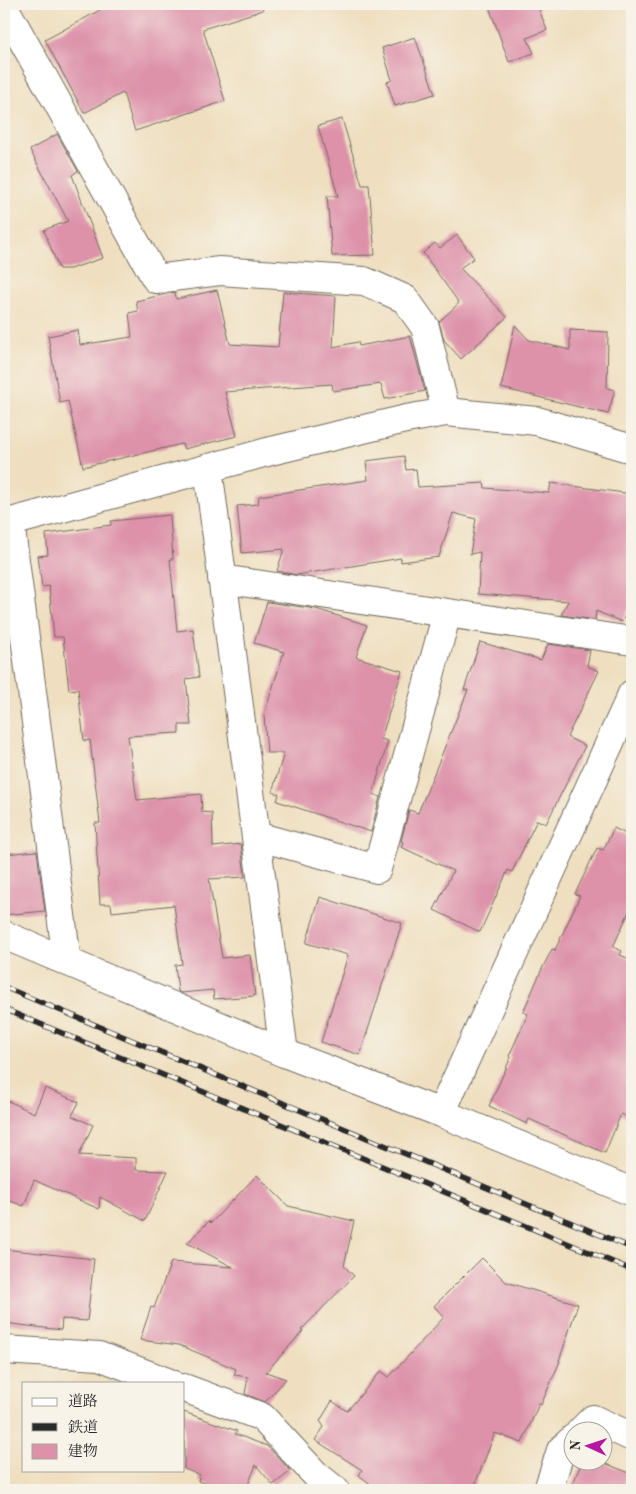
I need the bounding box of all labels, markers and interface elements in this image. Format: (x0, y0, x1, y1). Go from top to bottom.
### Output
legend (22, 1382, 185, 1472)
text: 道路 (68, 1393, 98, 1410)
text: 鉄道 (68, 1419, 98, 1436)
north arrow (564, 1422, 614, 1472)
text: N (569, 1439, 583, 1451)
text: 建物 (68, 1443, 98, 1460)

